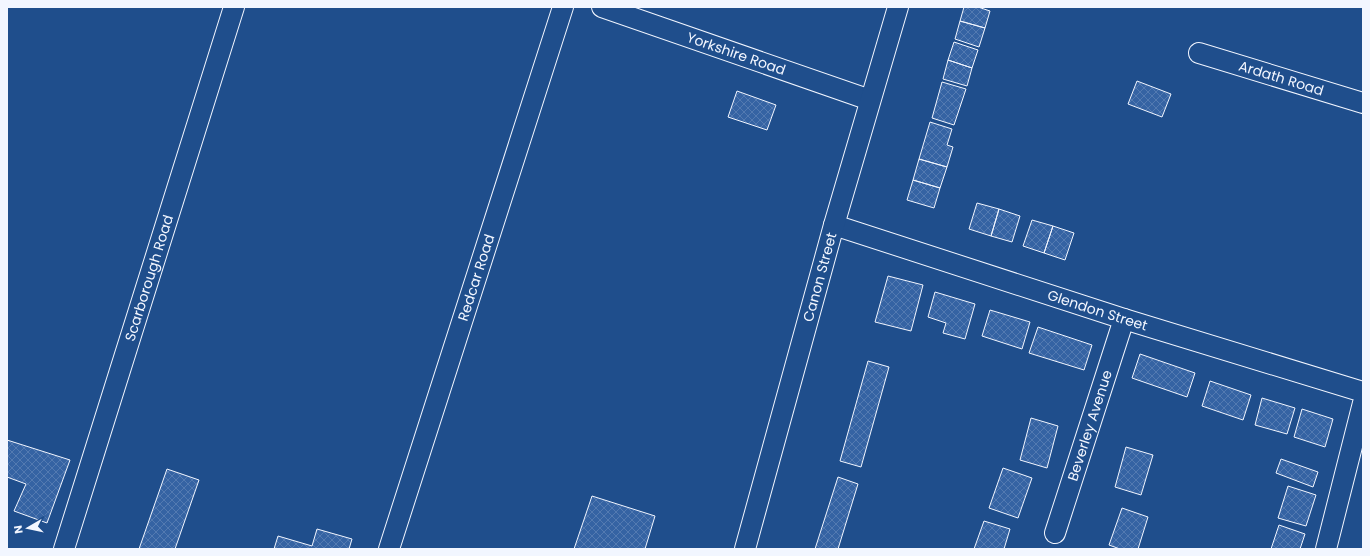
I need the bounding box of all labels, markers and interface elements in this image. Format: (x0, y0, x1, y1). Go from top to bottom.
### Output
street label: Yorkshire Road (684, 27, 788, 80)
street label: Ardath Road (1236, 56, 1326, 100)
street label: Scarborough Road (120, 212, 178, 344)
street label: Canon Street (798, 230, 842, 324)
street label: Redcar Road (453, 232, 499, 324)
street label: Glendon Street (1045, 285, 1150, 336)
street label: Beverley Avenue (1062, 367, 1117, 483)
north arrow (8, 508, 48, 548)
text: N (10, 524, 27, 535)

